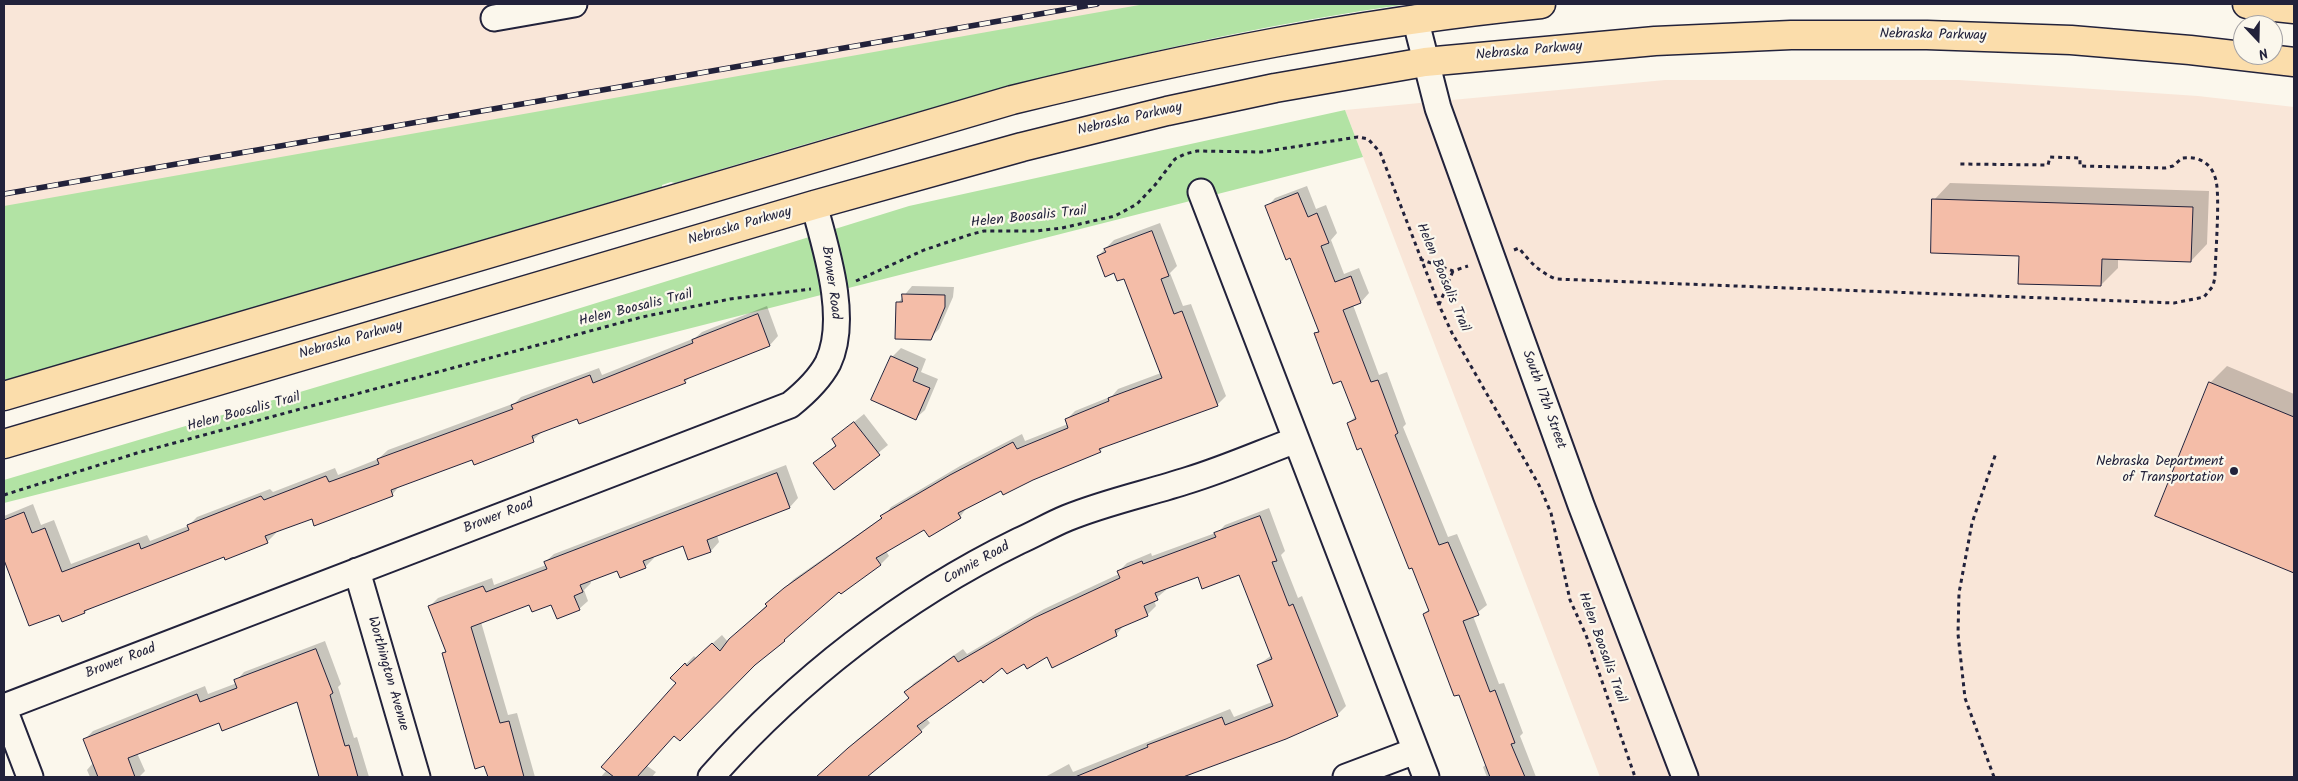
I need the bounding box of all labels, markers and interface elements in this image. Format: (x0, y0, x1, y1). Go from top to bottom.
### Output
north arrow (2233, 15, 2283, 65)
street label: Nebraska Parkway (1879, 27, 1987, 45)
street label: Nebraska Parkway (1475, 39, 1583, 65)
text: N (2255, 41, 2271, 65)
street label: Nebraska Parkway (1076, 100, 1184, 140)
street label: Nebraska Parkway (686, 204, 794, 250)
street label: Helen Boosalis Trail (970, 204, 1088, 232)
street label: Helen Boosalis Trail (1412, 221, 1472, 335)
street label: Brower Road (817, 245, 843, 321)
street label: Helen Boosalis Trail (577, 287, 695, 331)
street label: Nebraska Parkway (297, 318, 405, 364)
street label: South 17th Street (1517, 348, 1569, 452)
street label: Helen Boosalis Trail (186, 390, 302, 436)
place label: Nebraska Department of Transportation (2096, 455, 2224, 488)
marker: Nebraska Department of Transportation (2228, 465, 2240, 477)
street label: Brower Road (461, 496, 537, 538)
street label: Connie Road (941, 539, 1013, 589)
street label: Helen Boosalis Trail (1573, 590, 1629, 706)
street label: Worthington Avenue (363, 615, 411, 733)
street label: Brower Road (83, 641, 159, 683)

